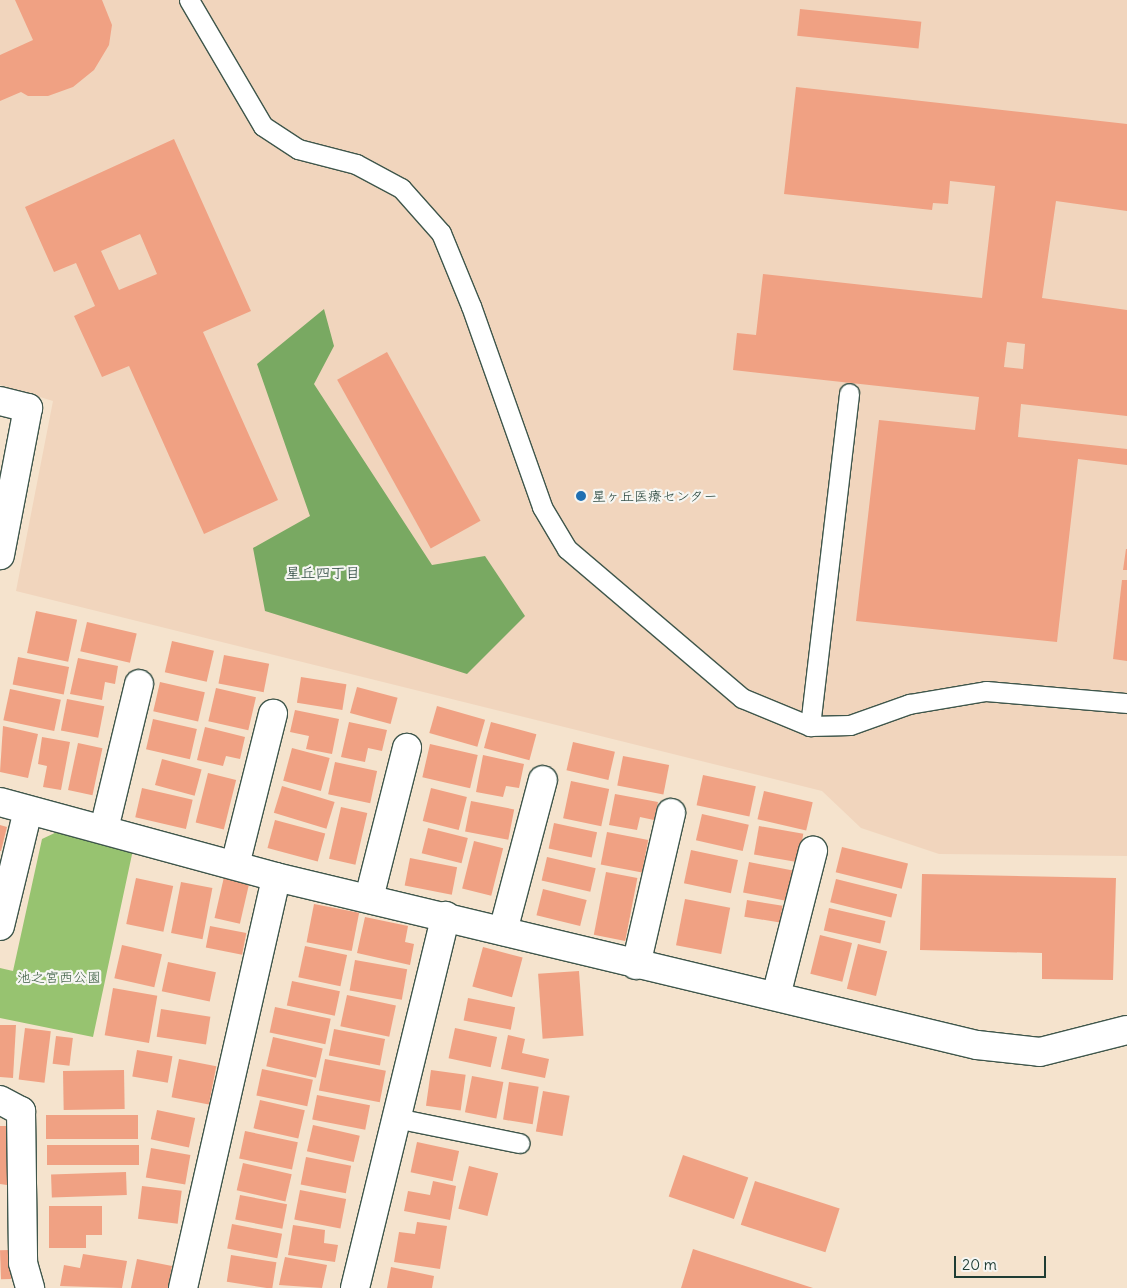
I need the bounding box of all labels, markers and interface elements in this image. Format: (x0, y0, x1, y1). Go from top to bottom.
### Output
place label: 星ヶ丘医療センター (592, 488, 718, 504)
marker: 星ヶ丘医療センター (574, 489, 588, 503)
district label: 星丘四丁目 (286, 564, 360, 582)
park label: 池之宮西公園 (17, 969, 101, 985)
scale bar (957, 1246, 1050, 1278)
text: 20 m (962, 1255, 997, 1274)

